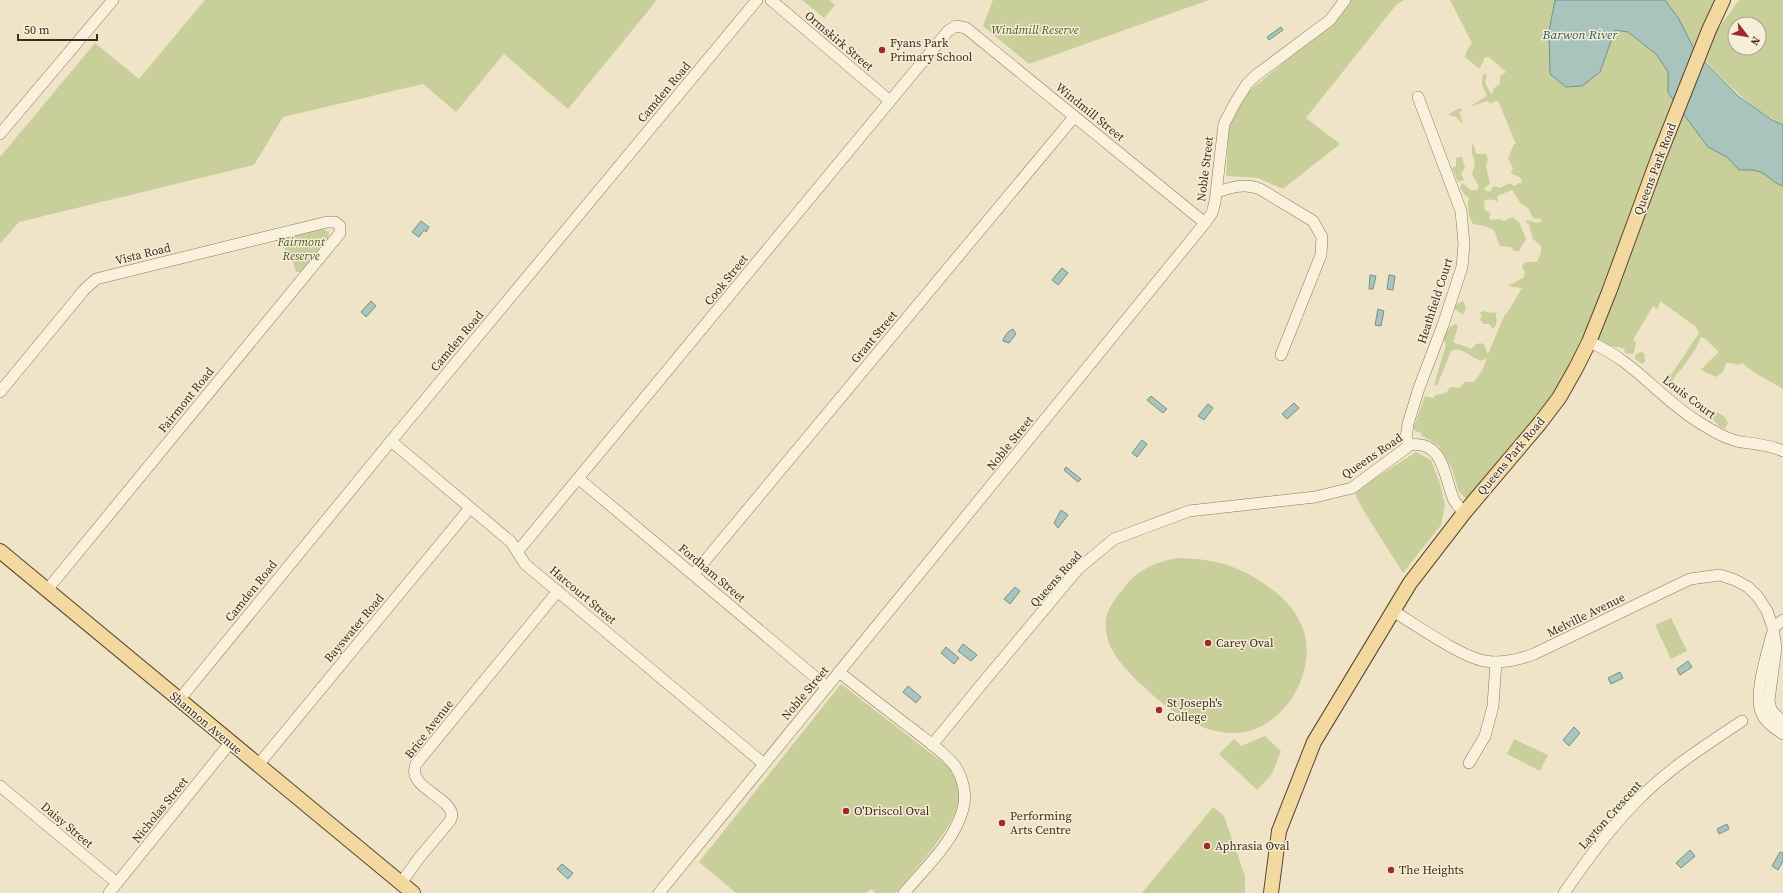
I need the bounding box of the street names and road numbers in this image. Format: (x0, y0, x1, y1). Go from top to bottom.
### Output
street label: Ormskirk Street (801, 8, 877, 74)
street label: Camden Road (634, 58, 694, 126)
street label: Windmill Street (1052, 79, 1128, 145)
street label: Queens Park Road (1630, 120, 1680, 217)
street label: Noble Street (1193, 135, 1217, 202)
street label: Vista Road (114, 239, 173, 269)
street label: Cook Street (701, 251, 751, 309)
street label: Heathfield Court (1414, 256, 1456, 346)
street label: Camden Road (427, 307, 487, 375)
street label: Grant Street (847, 307, 901, 367)
street label: Fairmont Road (155, 364, 217, 436)
street label: Louis Court (1659, 372, 1719, 422)
street label: Noble Street (983, 412, 1037, 473)
street label: Queens Park Road (1474, 413, 1549, 498)
street label: Queens Road (1338, 430, 1406, 482)
street label: Fordham Street (675, 540, 749, 606)
street label: Queens Road (1027, 547, 1086, 610)
street label: Camden Road (221, 557, 281, 625)
street label: Harcourt Street (546, 562, 620, 628)
street label: Melville Avenue (1544, 589, 1628, 641)
street label: Bayswater Road (321, 590, 388, 666)
street label: Noble Street (778, 663, 832, 723)
street label: Shannon Avenue (166, 688, 246, 758)
street label: Brice Avenue (401, 696, 457, 762)
street label: Nicholas Street (128, 774, 192, 846)
street label: Layton Crescent (1575, 777, 1645, 853)
street label: Daisy Street (38, 799, 96, 852)

